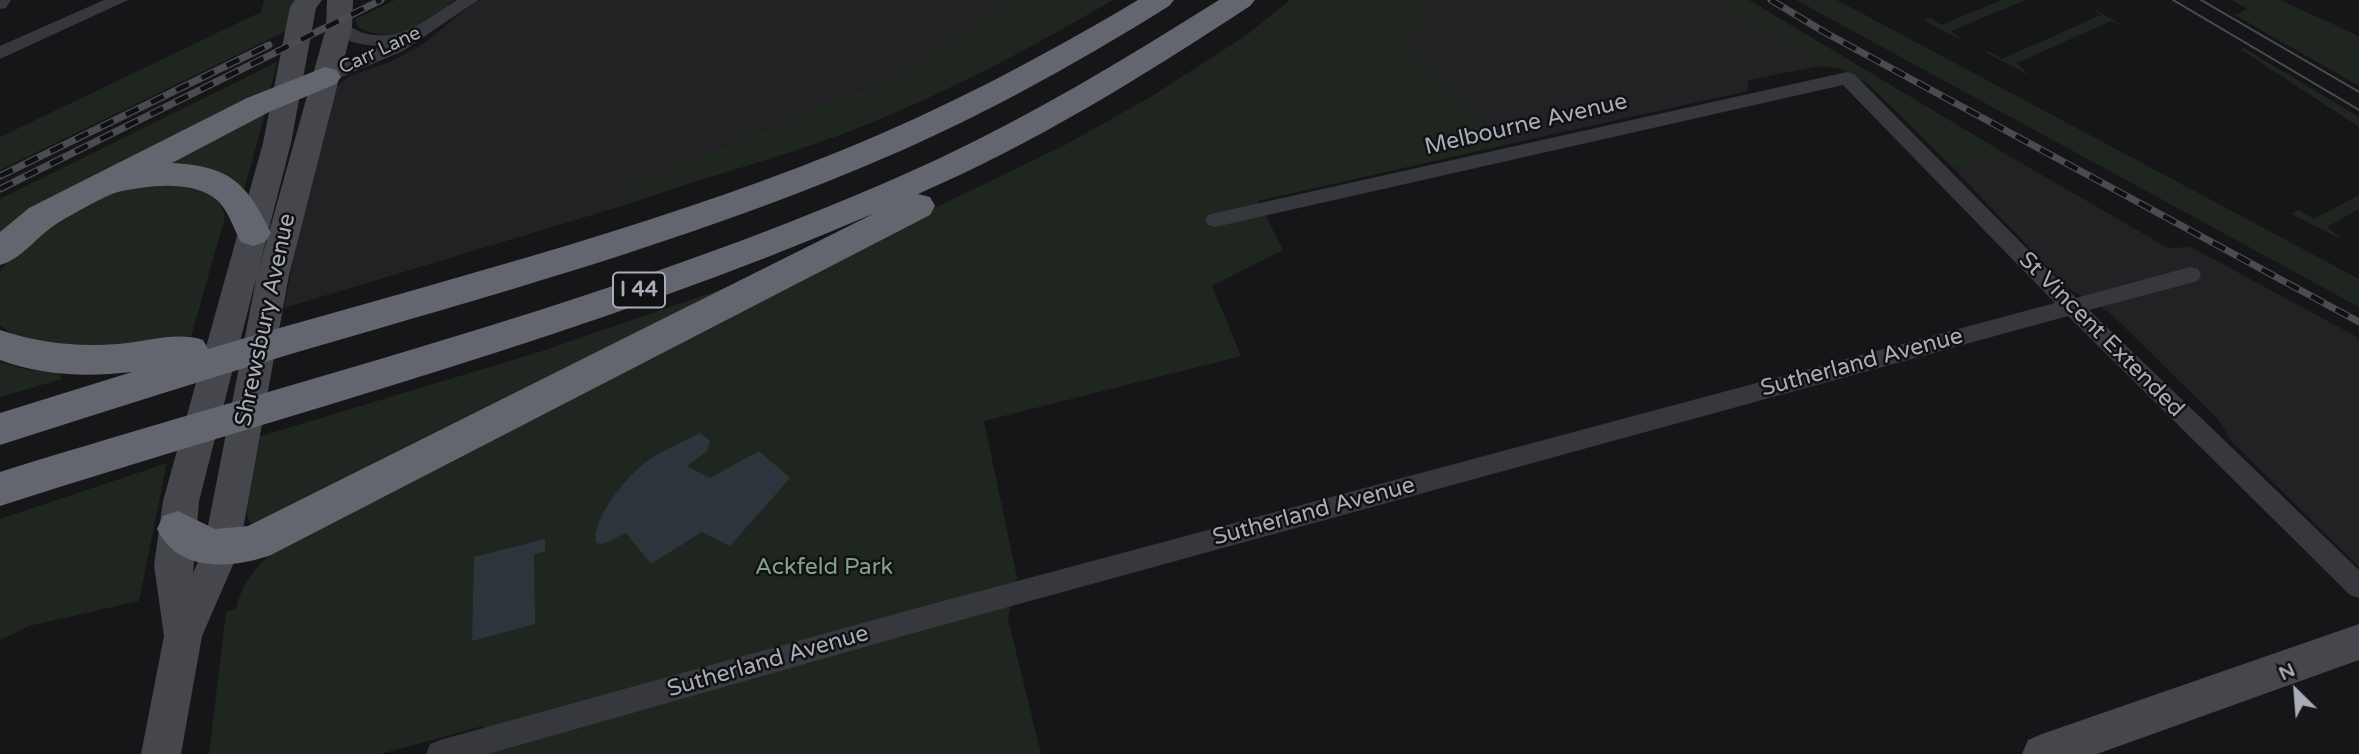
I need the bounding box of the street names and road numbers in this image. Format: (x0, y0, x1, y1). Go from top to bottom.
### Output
street label: Carr Lane (336, 22, 424, 80)
street label: Melbourne Avenue (1422, 88, 1630, 162)
street label: Shrewsbury Avenue (230, 211, 302, 429)
street label: St Vincent Extended (2013, 247, 2189, 423)
road number: I 44 (613, 272, 665, 308)
street label: Sutherland Avenue (1758, 323, 1966, 403)
street label: Sutherland Avenue (1210, 472, 1418, 552)
street label: Sutherland Avenue (664, 620, 872, 704)

